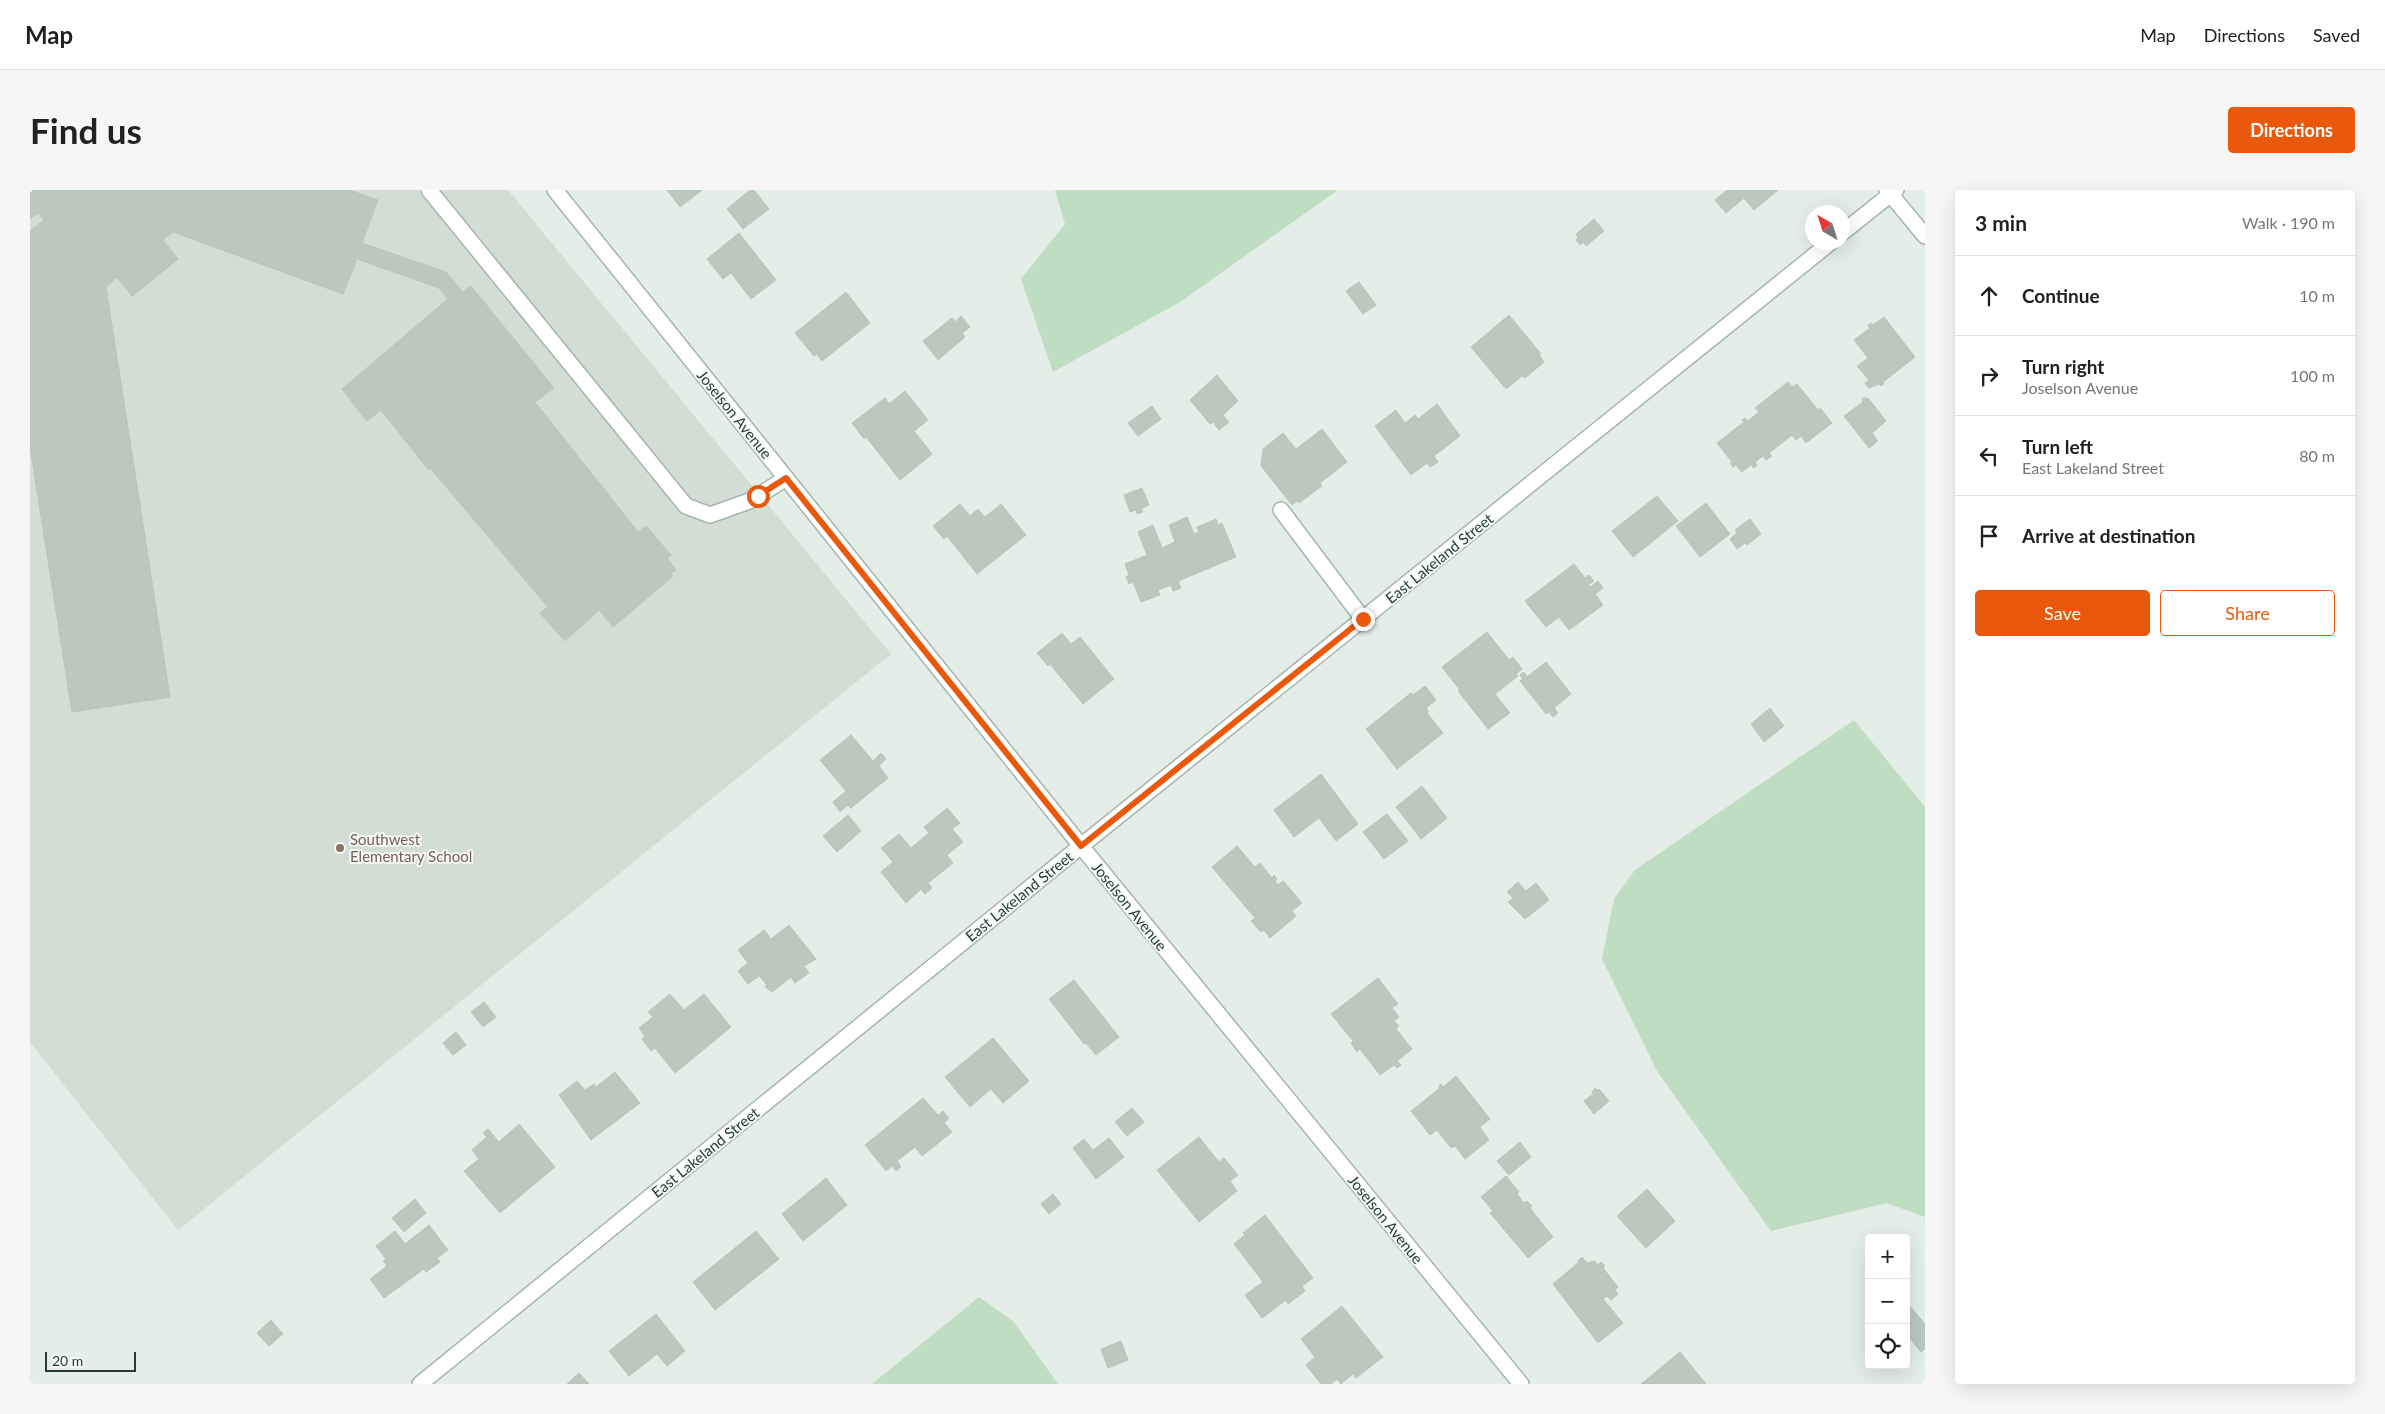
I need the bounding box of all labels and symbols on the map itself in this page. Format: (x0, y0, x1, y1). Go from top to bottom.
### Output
north arrow (1805, 205, 1850, 250)
street label: Joselson Avenue (694, 366, 776, 462)
route start (747, 485, 770, 508)
street label: East Lakeland Street (1382, 509, 1497, 607)
route end (1352, 608, 1375, 631)
place label: Southwest Elementary School (350, 830, 472, 865)
marker: Southwest Elementary School (334, 842, 346, 854)
street label: East Lakeland Street (962, 847, 1077, 945)
street label: Joselson Avenue (1089, 858, 1171, 954)
street label: East Lakeland Street (648, 1103, 763, 1201)
street label: Joselson Avenue (1345, 1171, 1427, 1267)
scale bar (45, 1349, 136, 1372)

